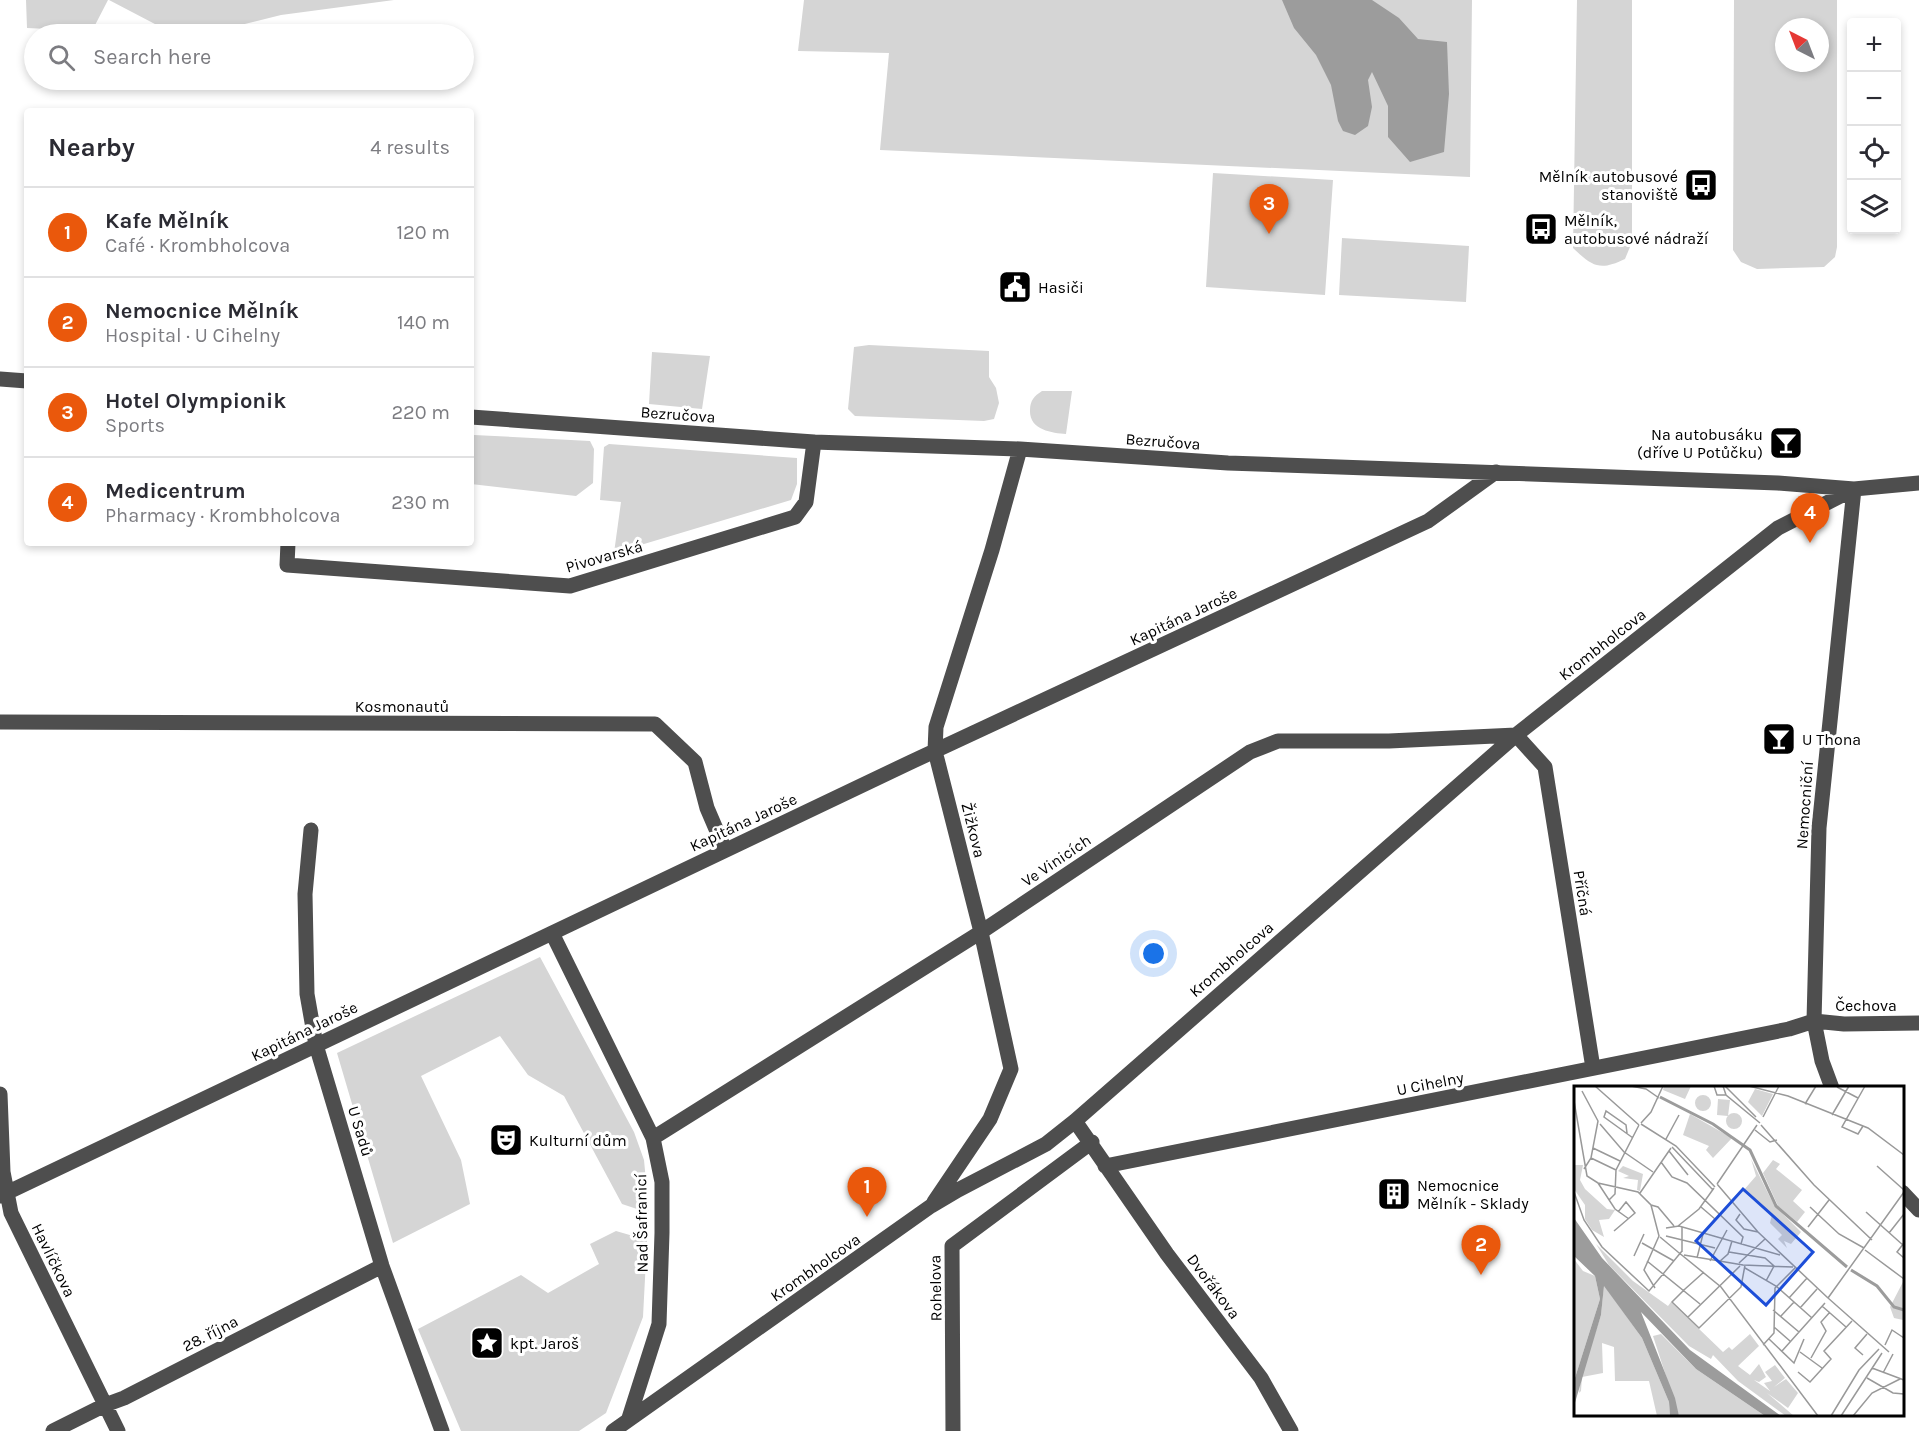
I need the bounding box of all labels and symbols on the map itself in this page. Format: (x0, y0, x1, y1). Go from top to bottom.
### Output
north arrow (1775, 18, 1829, 72)
place label: Mělník autobusové stanoviště (1539, 167, 1678, 204)
bus stop icon: Mělník autobusové stanoviště (1683, 167, 1719, 203)
pin: 3 (1250, 184, 1288, 234)
bus stop icon: Mělník, autobusové nádraží (1523, 211, 1559, 247)
place label: Mělník, autobusové nádraží (1564, 211, 1709, 248)
public building icon: Hasiči (997, 269, 1033, 305)
place label: Hasiči (1038, 278, 1084, 297)
street label: Bezručova (640, 402, 716, 427)
place label: Na autobusáku (dříve U Potůčku) (1637, 425, 1763, 462)
bar icon: Na autobusáku (dříve U Potůčku) (1768, 425, 1804, 461)
street label: Bezručova (1125, 429, 1201, 454)
pin: 4 (1790, 494, 1830, 543)
street label: Pivovarská (563, 536, 645, 577)
street label: Kapitána Jaroše (1127, 583, 1240, 650)
street label: Krombholcova (1555, 604, 1650, 684)
street label: Kosmonautů (355, 697, 449, 716)
bar icon: U Thona (1761, 721, 1797, 757)
place label: U Thona (1802, 730, 1861, 749)
street label: Nemocniční (1792, 760, 1817, 850)
street label: Kapitána Jaroše (687, 789, 800, 856)
street label: Žižkova (957, 800, 990, 860)
street label: Ve Vinicích (1018, 830, 1095, 891)
street label: Příčná (1570, 869, 1595, 917)
street label: Krombholcova (1185, 918, 1277, 1001)
your location (1139, 939, 1168, 968)
street label: Čechova (1835, 996, 1897, 1015)
street label: Kapitána Jaroše (248, 997, 361, 1065)
street label: U Cihelny (1395, 1068, 1466, 1099)
inset map (1574, 1086, 1904, 1416)
street label: U Sadů (344, 1104, 377, 1159)
theatre icon: Kulturní dům (488, 1122, 524, 1158)
place label: Kulturní dům (529, 1131, 627, 1150)
pin: 1 (848, 1168, 886, 1217)
street label: Nad Šafranicí (631, 1173, 652, 1273)
building icon: Nemocnice Mělník - Sklady (1376, 1176, 1412, 1212)
place label: Nemocnice Mělník - Sklady (1417, 1176, 1529, 1213)
street label: Havlíčkova (28, 1220, 80, 1300)
pin: 2 (1462, 1226, 1500, 1275)
street label: Krombholcova (767, 1229, 864, 1305)
street label: Dvořákova (1183, 1250, 1244, 1323)
street label: Rohelova (925, 1255, 946, 1321)
street label: 28. října (179, 1311, 241, 1355)
place icon: kpt. Jaroš (469, 1325, 505, 1361)
place label: kpt. Jaroš (510, 1334, 579, 1353)

